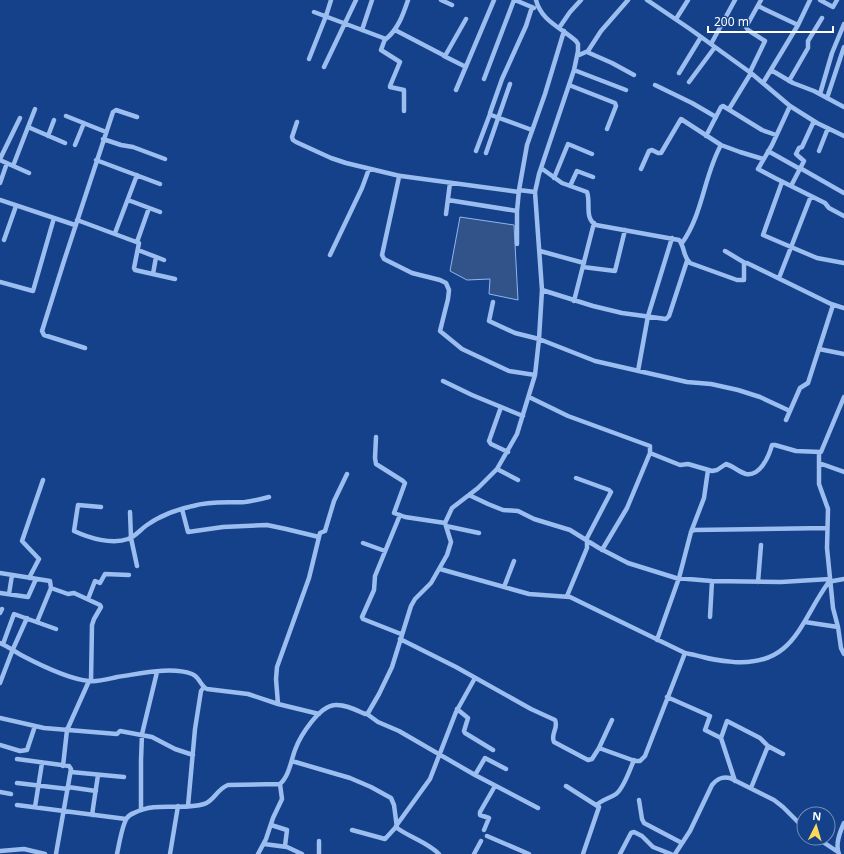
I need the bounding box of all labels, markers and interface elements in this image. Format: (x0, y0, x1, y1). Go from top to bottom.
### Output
scale bar (708, 8, 833, 34)
text: 200 m (714, 13, 749, 30)
north arrow (796, 806, 836, 846)
text: N (812, 808, 822, 823)

